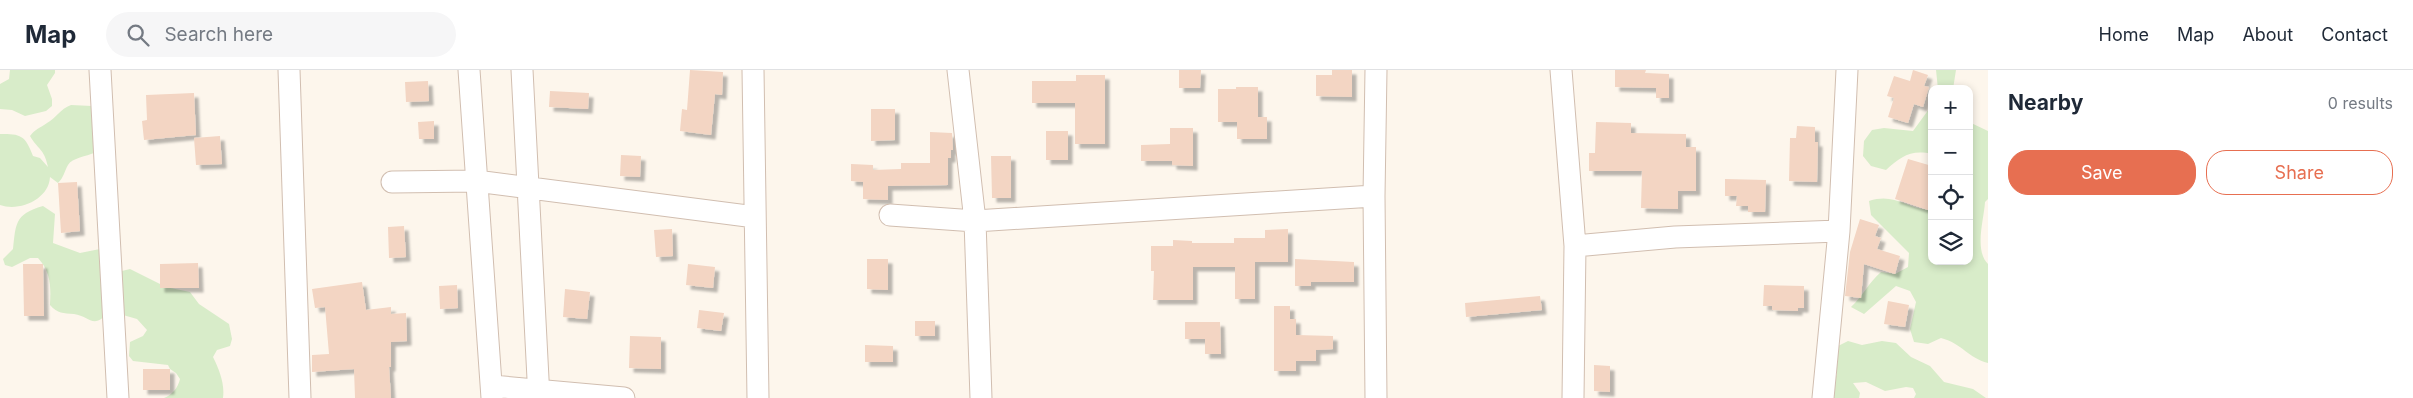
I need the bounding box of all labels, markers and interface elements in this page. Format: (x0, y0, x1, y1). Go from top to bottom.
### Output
search box (106, 12, 456, 57)
text: Map (25, 20, 76, 49)
icon: search (124, 21, 152, 49)
text: Search here (164, 23, 273, 46)
text: Home (2099, 24, 2149, 45)
text: Map (2177, 24, 2214, 45)
text: About (2242, 24, 2293, 45)
text: Contact (2321, 24, 2388, 45)
map controls (1928, 85, 1973, 265)
button: + (1928, 85, 1973, 130)
text: Nearby (2008, 90, 2083, 115)
text: 0 results (2328, 93, 2393, 113)
button: − (1928, 130, 1973, 175)
button: Save (2008, 150, 2196, 195)
button: Share (2206, 150, 2393, 195)
button: locate (1928, 175, 1973, 220)
button: layers (1928, 220, 1973, 265)

